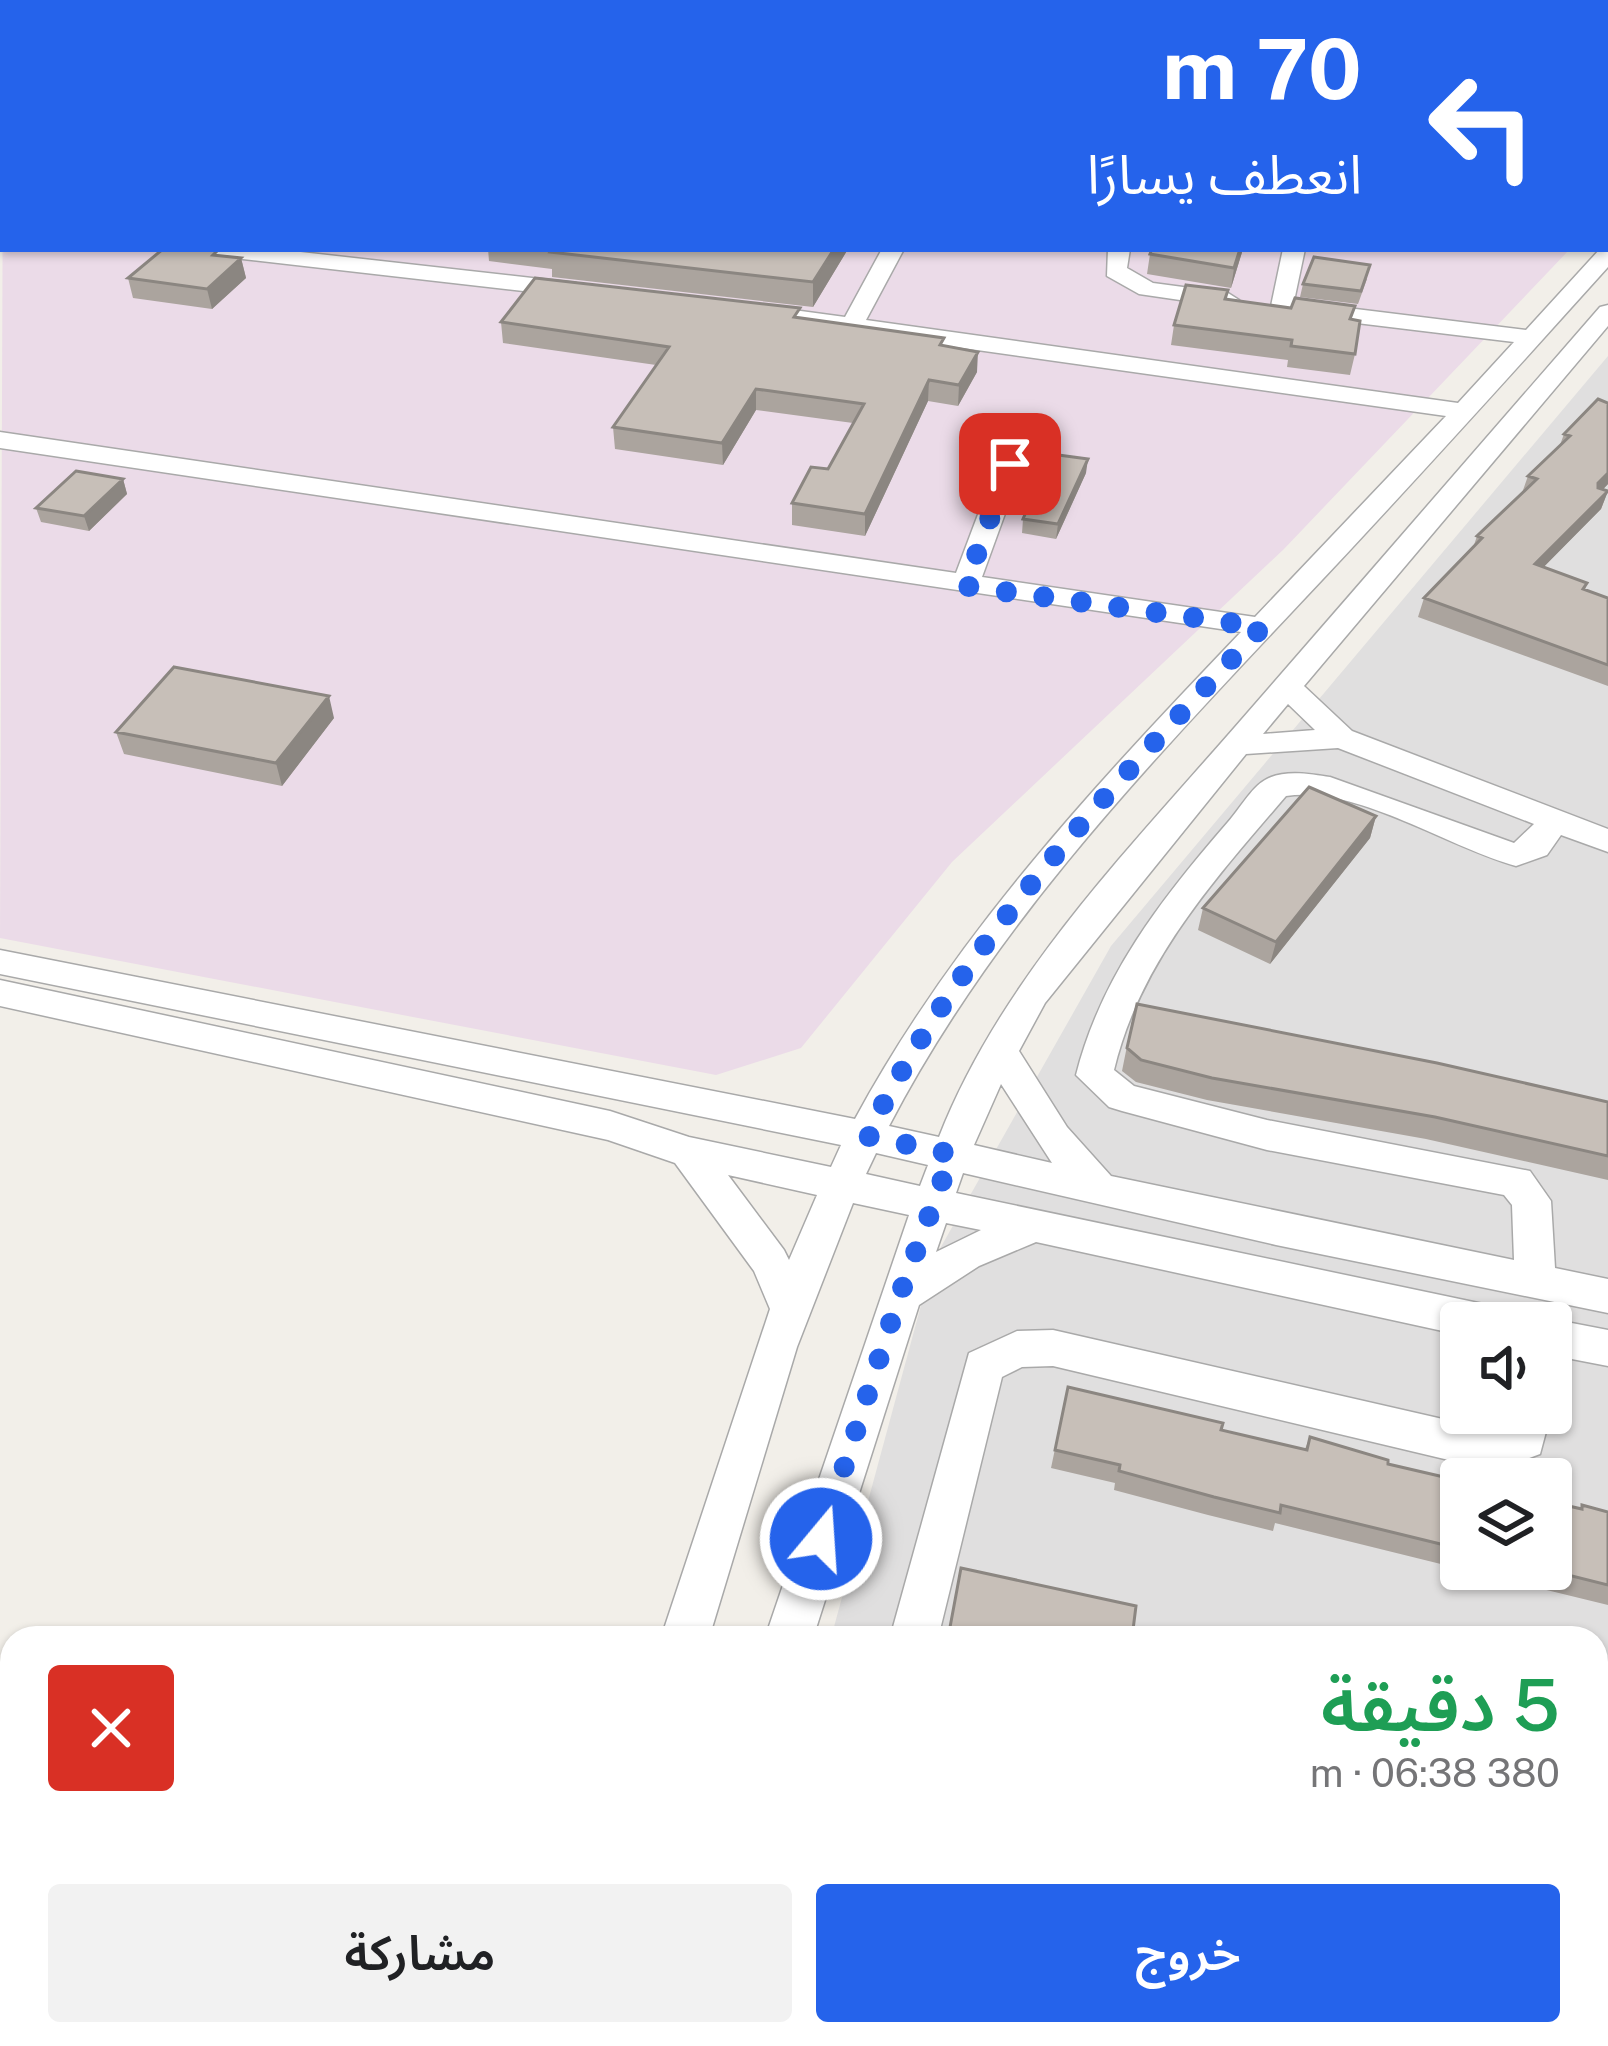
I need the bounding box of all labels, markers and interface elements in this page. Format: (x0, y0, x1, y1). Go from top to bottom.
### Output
text: 70 m (1162, 19, 1362, 118)
icon: left (1404, 48, 1560, 204)
text: انعطف يسارًا (1087, 143, 1362, 206)
pin (959, 413, 1061, 515)
icon: arrive (977, 431, 1043, 497)
map controls (1440, 1302, 1572, 1590)
button: sound (1440, 1302, 1572, 1434)
button: layers (1440, 1458, 1572, 1590)
position arrow (758, 1476, 884, 1602)
text: 5 دقيقة (1321, 1663, 1560, 1747)
button: close (48, 1665, 174, 1791)
text: 380 m · 06:38 (1310, 1750, 1560, 1796)
button: مشاركة (48, 1884, 792, 2022)
button: خروج (816, 1884, 1560, 2022)

